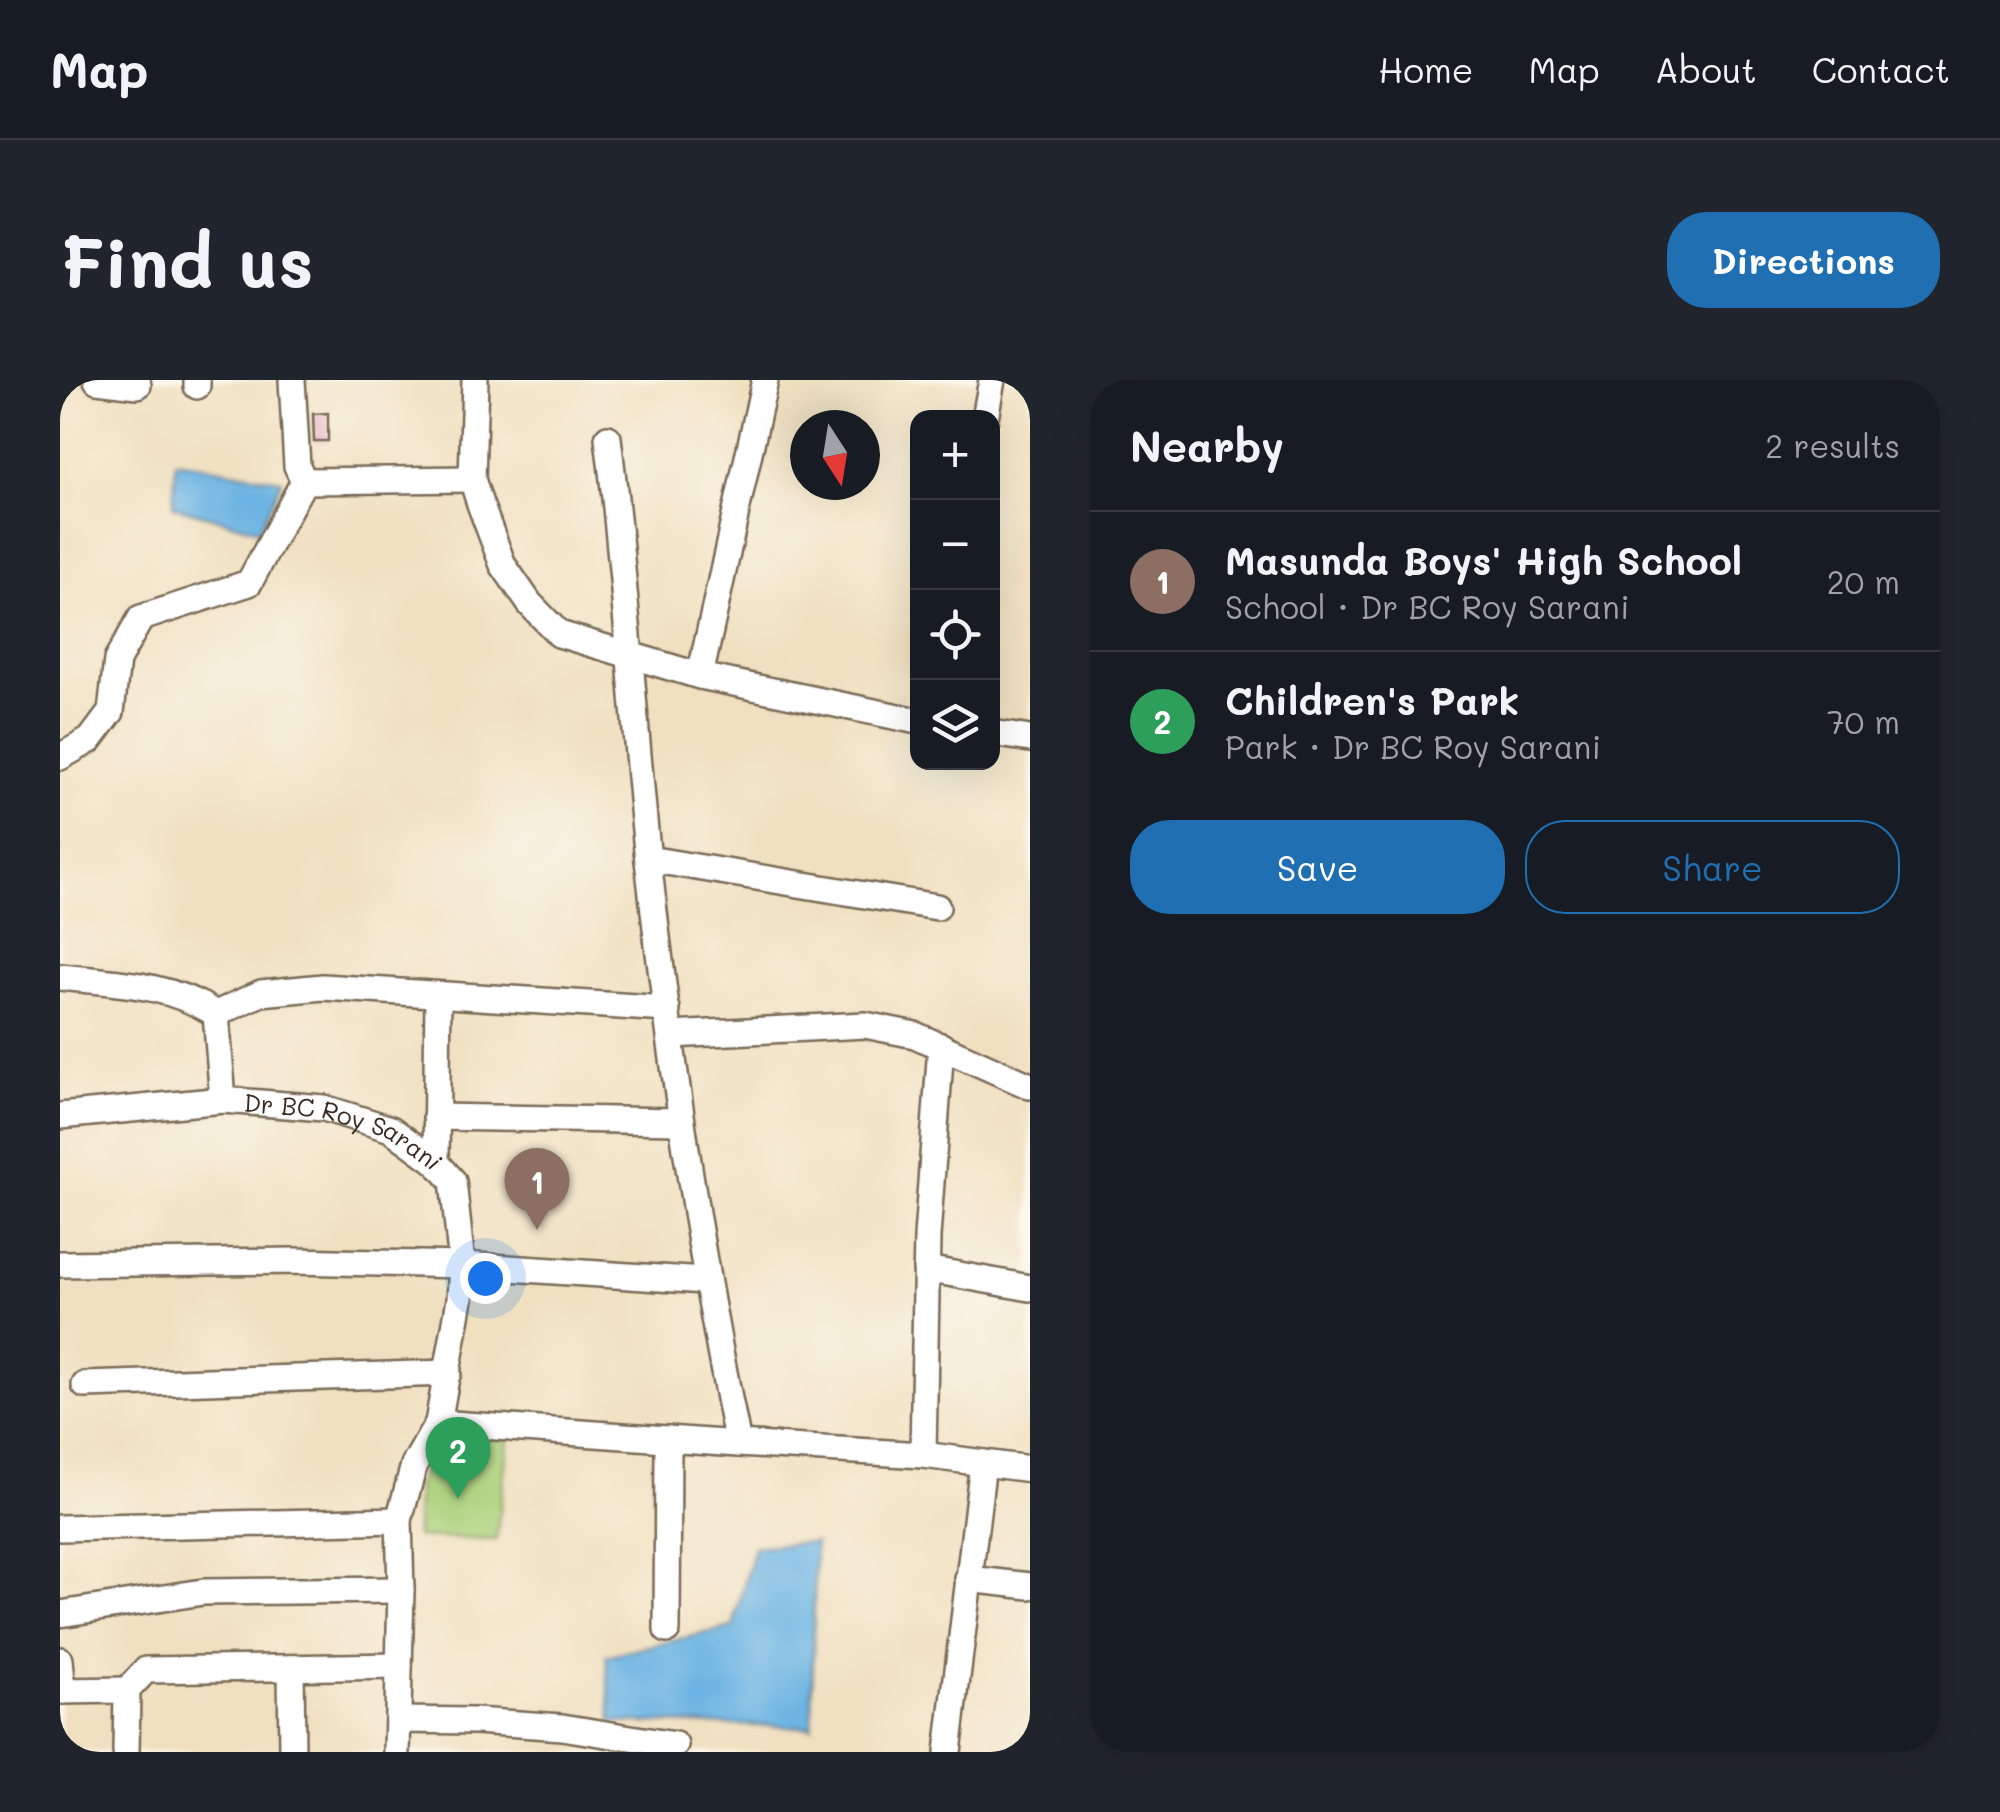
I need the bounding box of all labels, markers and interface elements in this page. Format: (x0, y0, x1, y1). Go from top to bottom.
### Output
text: Map (50, 38, 149, 100)
text: Home (1378, 46, 1474, 92)
text: Map (1529, 46, 1600, 92)
text: About (1655, 46, 1757, 92)
text: Contact (1812, 46, 1950, 92)
button: Directions (1667, 212, 1940, 308)
text: Find us (60, 214, 314, 306)
north arrow (790, 410, 880, 500)
map controls (910, 410, 1000, 770)
button: + (910, 410, 1000, 500)
text: Nearby (1130, 418, 1284, 473)
text: 2 results (1765, 424, 1900, 466)
button: − (910, 500, 1000, 590)
text: Masunda Boys' High School (1225, 535, 1742, 585)
text: 1 (1155, 560, 1170, 602)
text: 20 m (1827, 560, 1900, 602)
text: School · Dr BC Roy Sarani (1225, 585, 1629, 627)
button: locate (910, 590, 1000, 680)
text: Children's Park (1225, 675, 1519, 725)
button: layers (910, 680, 1000, 770)
text: 2 (1154, 700, 1171, 742)
text: 70 m (1827, 700, 1900, 742)
text: Park · Dr BC Roy Sarani (1225, 725, 1601, 767)
button: Save (1130, 820, 1505, 914)
button: Share (1525, 820, 1900, 914)
street label: Dr BC Roy Sarani (243, 1086, 451, 1176)
pin: 1 (504, 1148, 570, 1230)
your location (460, 1253, 511, 1304)
pin: 2 (426, 1416, 490, 1499)

